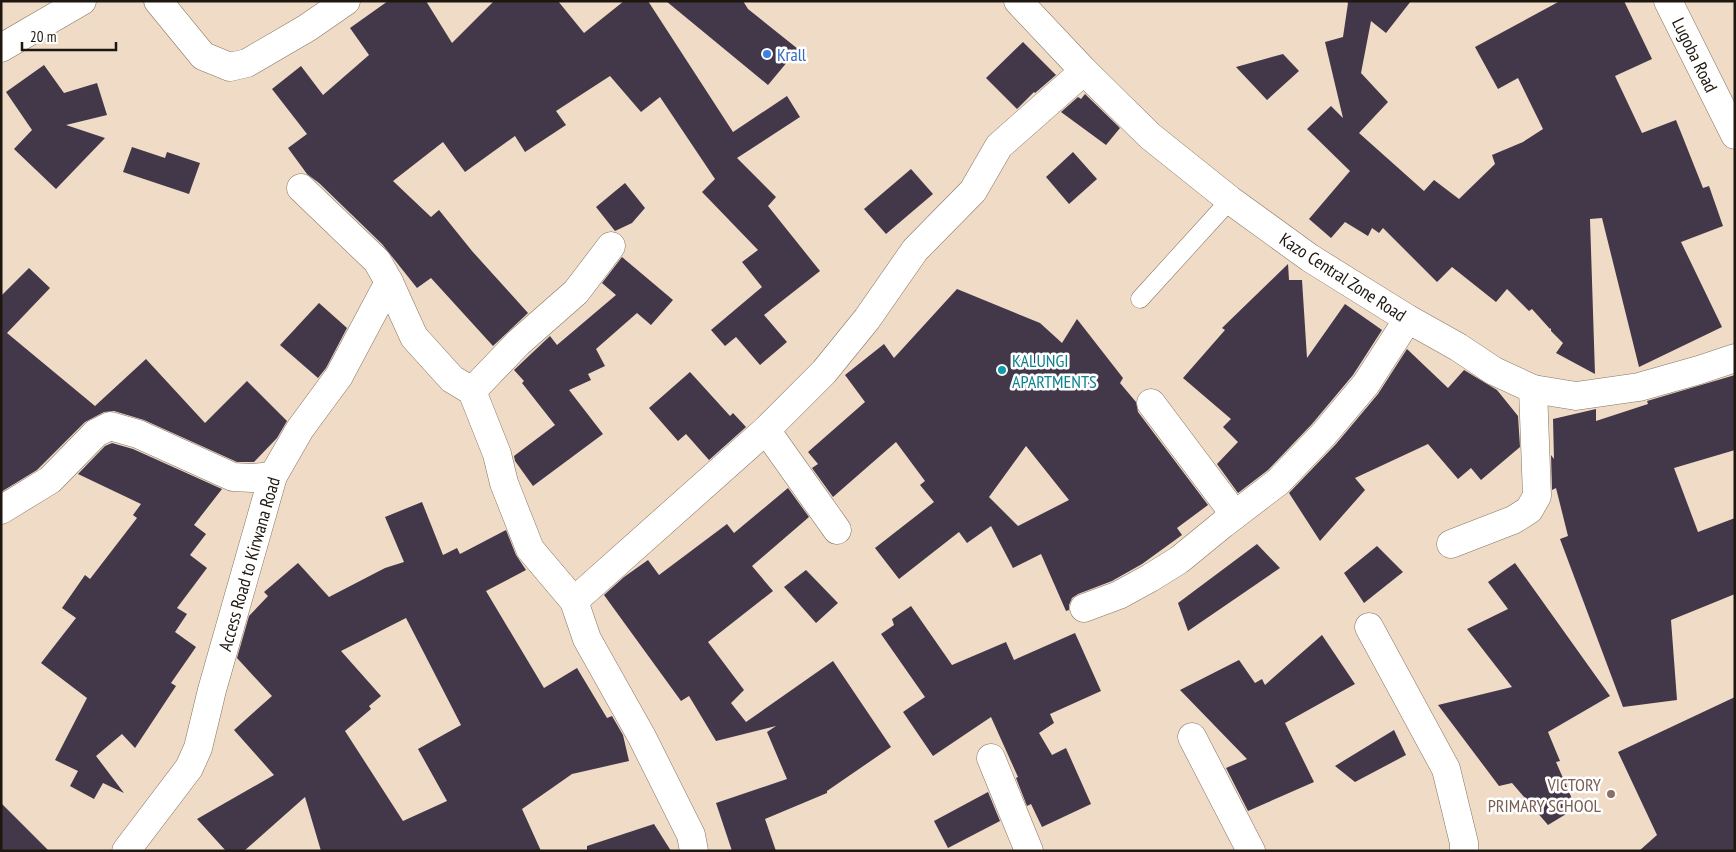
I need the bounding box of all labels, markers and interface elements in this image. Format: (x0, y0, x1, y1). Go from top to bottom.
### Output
street label: Lugoba Road (1667, 14, 1723, 96)
scale bar (22, 20, 116, 52)
text: 20 m (30, 27, 56, 46)
place label: Krall (777, 43, 807, 66)
marker: Krall (761, 48, 773, 60)
street label: Kazo Central Zone Road (1275, 228, 1411, 326)
place label: KALUNGI APARTMENTS (1012, 349, 1097, 393)
marker: KALUNGI APARTMENTS (996, 364, 1008, 376)
street label: Access Road to Kirwana Road (213, 474, 285, 654)
place label: VICTORY PRIMARY SCHOOL (1488, 773, 1602, 817)
marker: VICTORY PRIMARY SCHOOL (1605, 788, 1617, 800)

